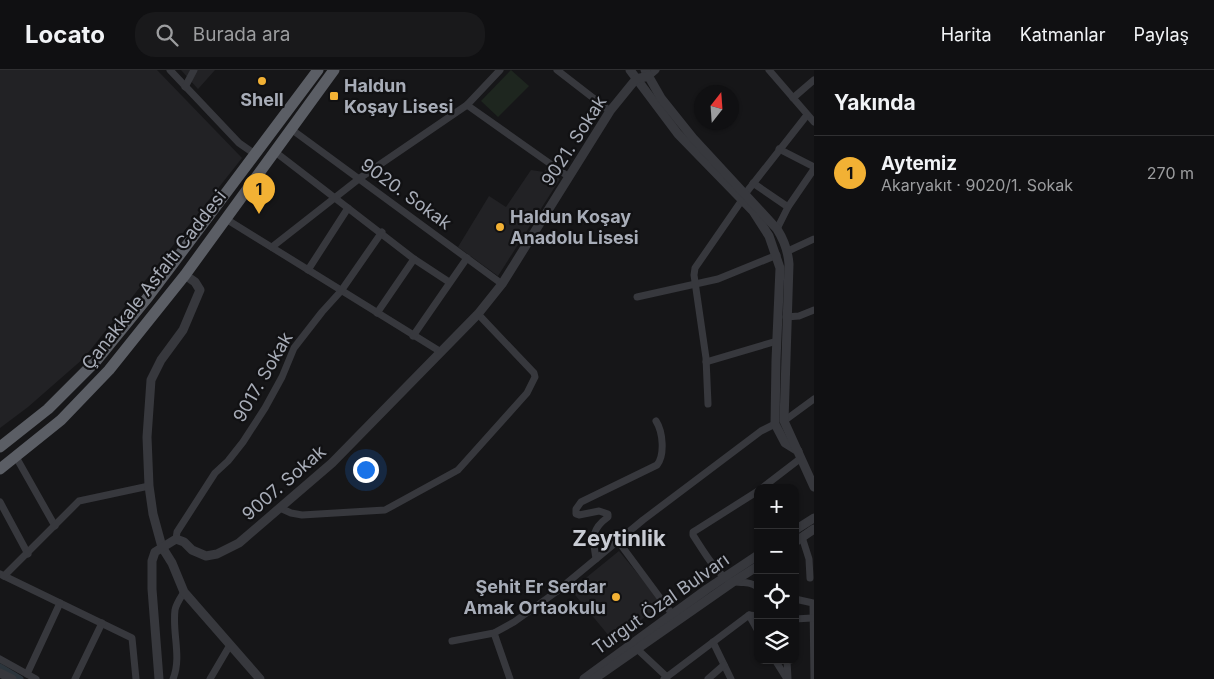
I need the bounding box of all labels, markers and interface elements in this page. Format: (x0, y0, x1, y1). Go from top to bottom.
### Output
search box (135, 12, 485, 57)
text: Locato (25, 20, 105, 49)
icon: search (153, 21, 181, 49)
text: Burada ara (193, 23, 291, 46)
text: Harita (941, 24, 992, 45)
text: Katmanlar (1020, 24, 1105, 45)
text: Paylaş (1133, 24, 1189, 45)
marker: Shell (256, 75, 268, 87)
place label: Haldun Koşay Lisesi (344, 75, 453, 117)
north arrow (694, 85, 739, 130)
place label: Shell (240, 89, 284, 110)
marker: Haldun Koşay Lisesi (328, 90, 340, 102)
text: Yakında (834, 90, 916, 115)
street label: 9021. Sokak (537, 92, 611, 190)
text: Aytemiz (881, 152, 957, 175)
street label: 9020. Sokak (357, 154, 456, 234)
text: 1 (847, 163, 853, 183)
text: 270 m (1147, 163, 1194, 183)
pin: 1 (243, 173, 275, 214)
text: Akaryakıt · 9020/1. Sokak (881, 175, 1073, 195)
street label: Çanakkale Asfaltı Caddesi (77, 186, 230, 374)
place label: Haldun Koşay Anadolu Lisesi (510, 206, 639, 248)
marker: Haldun Koşay Anadolu Lisesi (494, 221, 506, 233)
street label: 9017. Sokak (228, 328, 297, 425)
street label: 9007. Sokak (238, 441, 330, 525)
your location (353, 457, 379, 483)
map controls (754, 484, 799, 664)
button: + (754, 484, 799, 529)
district label: Zeytinlik (572, 525, 666, 551)
button: − (754, 529, 799, 574)
street label: Turgut Özal Bulvarı (588, 548, 733, 659)
button: locate (754, 574, 799, 619)
place label: Şehit Er Serdar Amak Ortaokulu (464, 576, 606, 618)
marker: Şehit Er Serdar Amak Ortaokulu (610, 591, 622, 603)
button: layers (754, 619, 799, 664)

